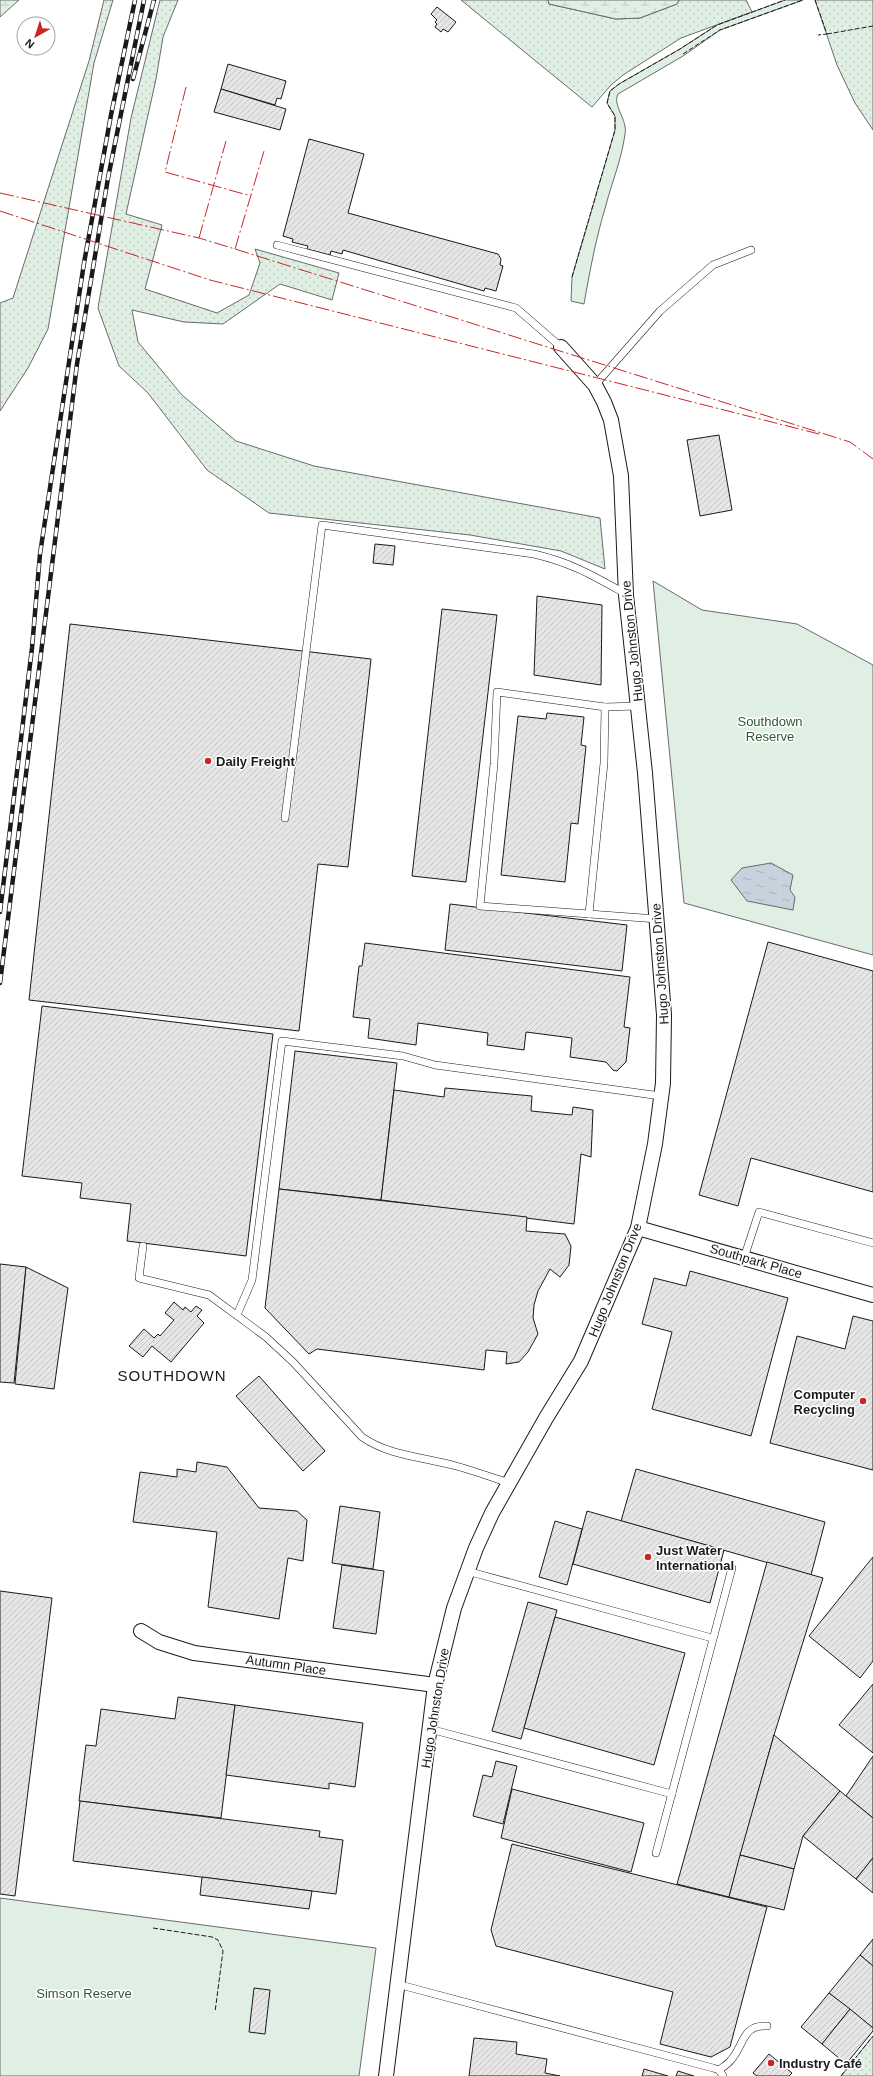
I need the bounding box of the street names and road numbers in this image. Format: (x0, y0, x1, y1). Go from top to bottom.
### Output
street label: Hugo Johnston Drive (618, 580, 646, 702)
street label: Hugo Johnston Drive (648, 903, 672, 1025)
street label: Hugo Johnston Drive (585, 1221, 645, 1339)
street label: Southpark Place (708, 1241, 804, 1281)
street label: Hugo Johnston Drive (418, 1647, 452, 1769)
street label: Autumn Place (245, 1652, 327, 1678)

